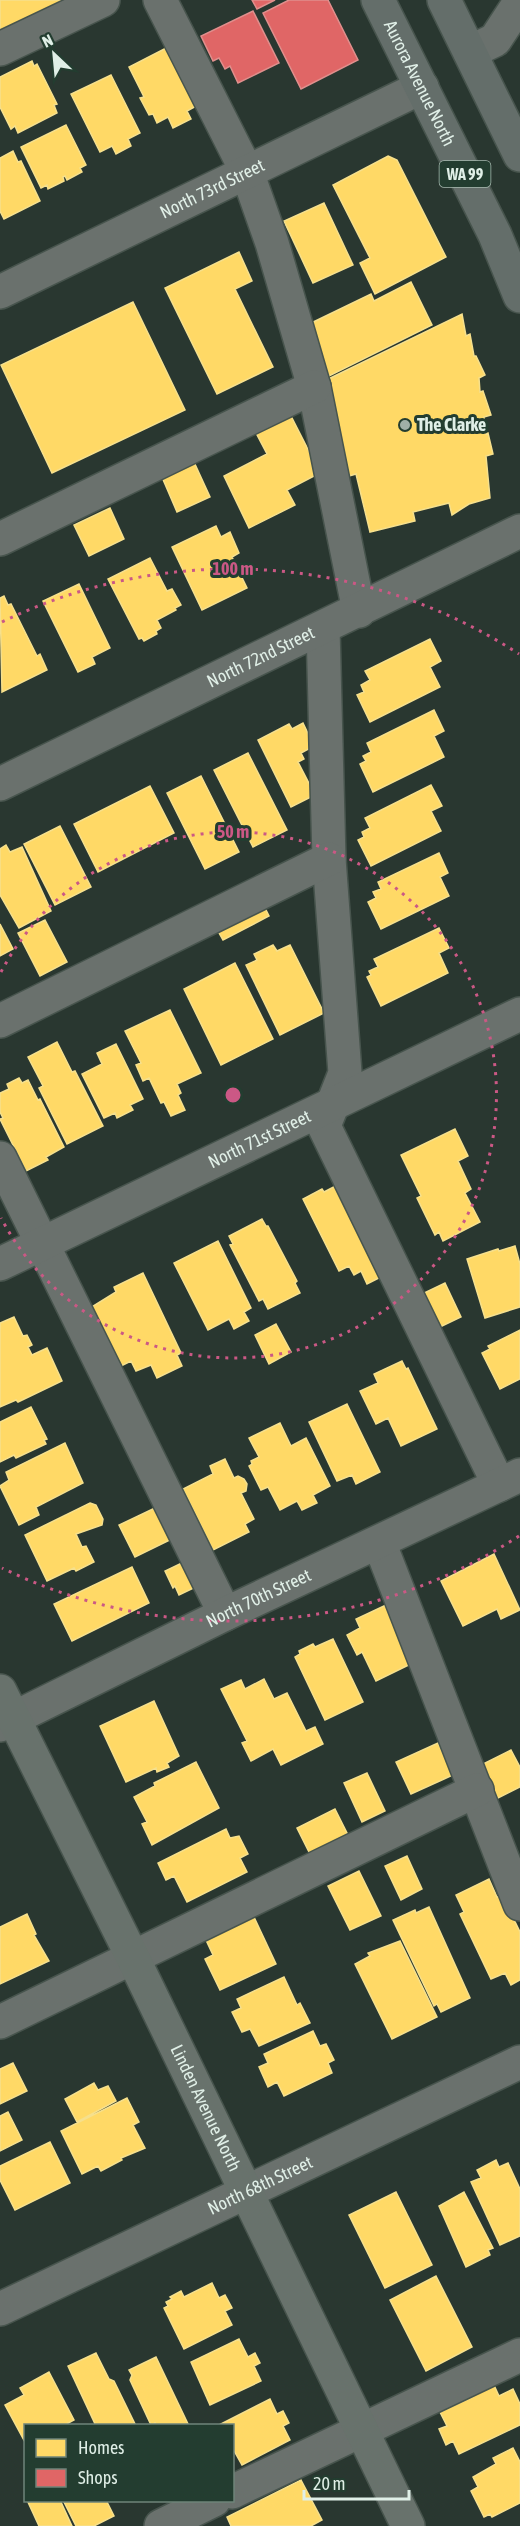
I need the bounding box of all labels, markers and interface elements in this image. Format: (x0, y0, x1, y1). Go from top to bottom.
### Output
street label: Aurora Avenue North (380, 17, 460, 149)
north arrow (24, 24, 84, 84)
text: N (39, 30, 56, 51)
street label: North 73rd Street (156, 154, 268, 223)
road number: WA 99 (440, 161, 490, 187)
place label: The Clarke (417, 414, 486, 435)
marker: The Clarke (398, 418, 412, 432)
text: 100 m (213, 558, 253, 579)
street label: North 72nd Street (203, 622, 318, 692)
text: 50 m (217, 821, 249, 842)
centre of rings (223, 1085, 243, 1105)
street label: North 71st Street (205, 1105, 314, 1172)
street label: North 70th Street (203, 1564, 314, 1632)
street label: Linden Avenue North (167, 2041, 246, 2175)
street label: North 68th Street (204, 2151, 316, 2219)
legend (24, 2424, 234, 2502)
text: Homes (78, 2437, 124, 2458)
scale bar (304, 2463, 409, 2501)
text: Shops (78, 2467, 118, 2488)
text: 20 m (313, 2473, 345, 2494)

